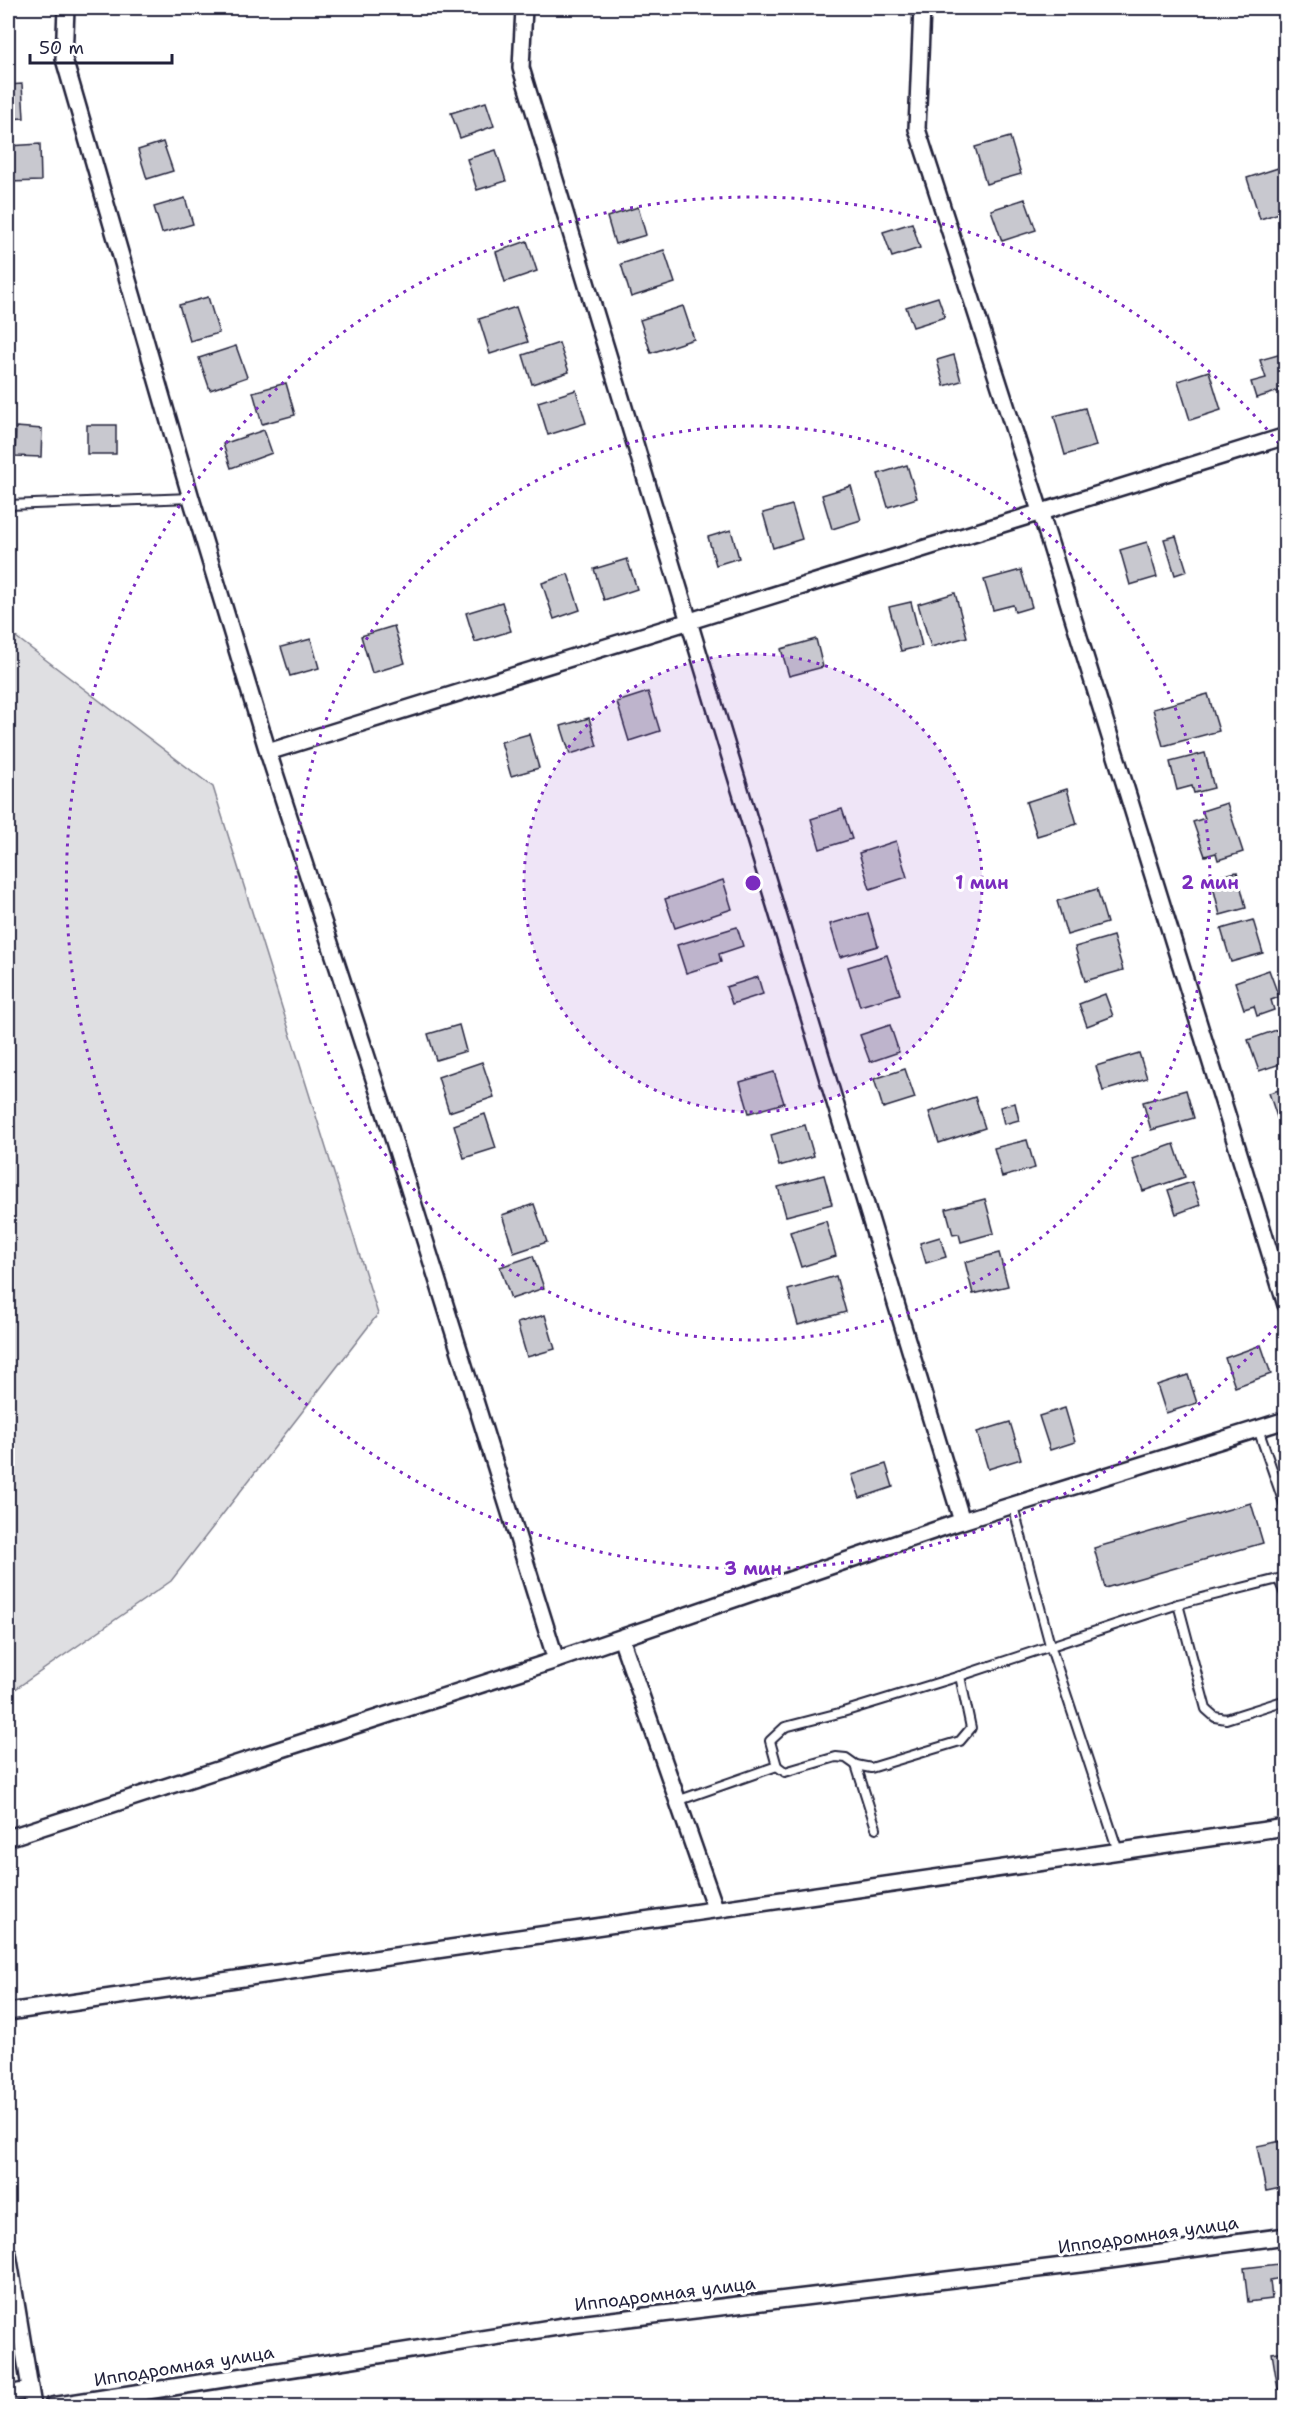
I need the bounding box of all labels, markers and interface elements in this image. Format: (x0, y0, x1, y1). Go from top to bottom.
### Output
scale bar (30, 27, 172, 65)
text: 50 m (39, 36, 84, 60)
text: 1 мин (955, 871, 1009, 895)
text: 2 мин (1181, 871, 1239, 895)
centre of rings (743, 873, 763, 893)
text: 3 мин (724, 1557, 782, 1581)
street label: Ипподромная улица (1056, 2210, 1240, 2260)
street label: Ипподромная улица (573, 2271, 757, 2317)
street label: Ипподромная улица (92, 2340, 276, 2392)

